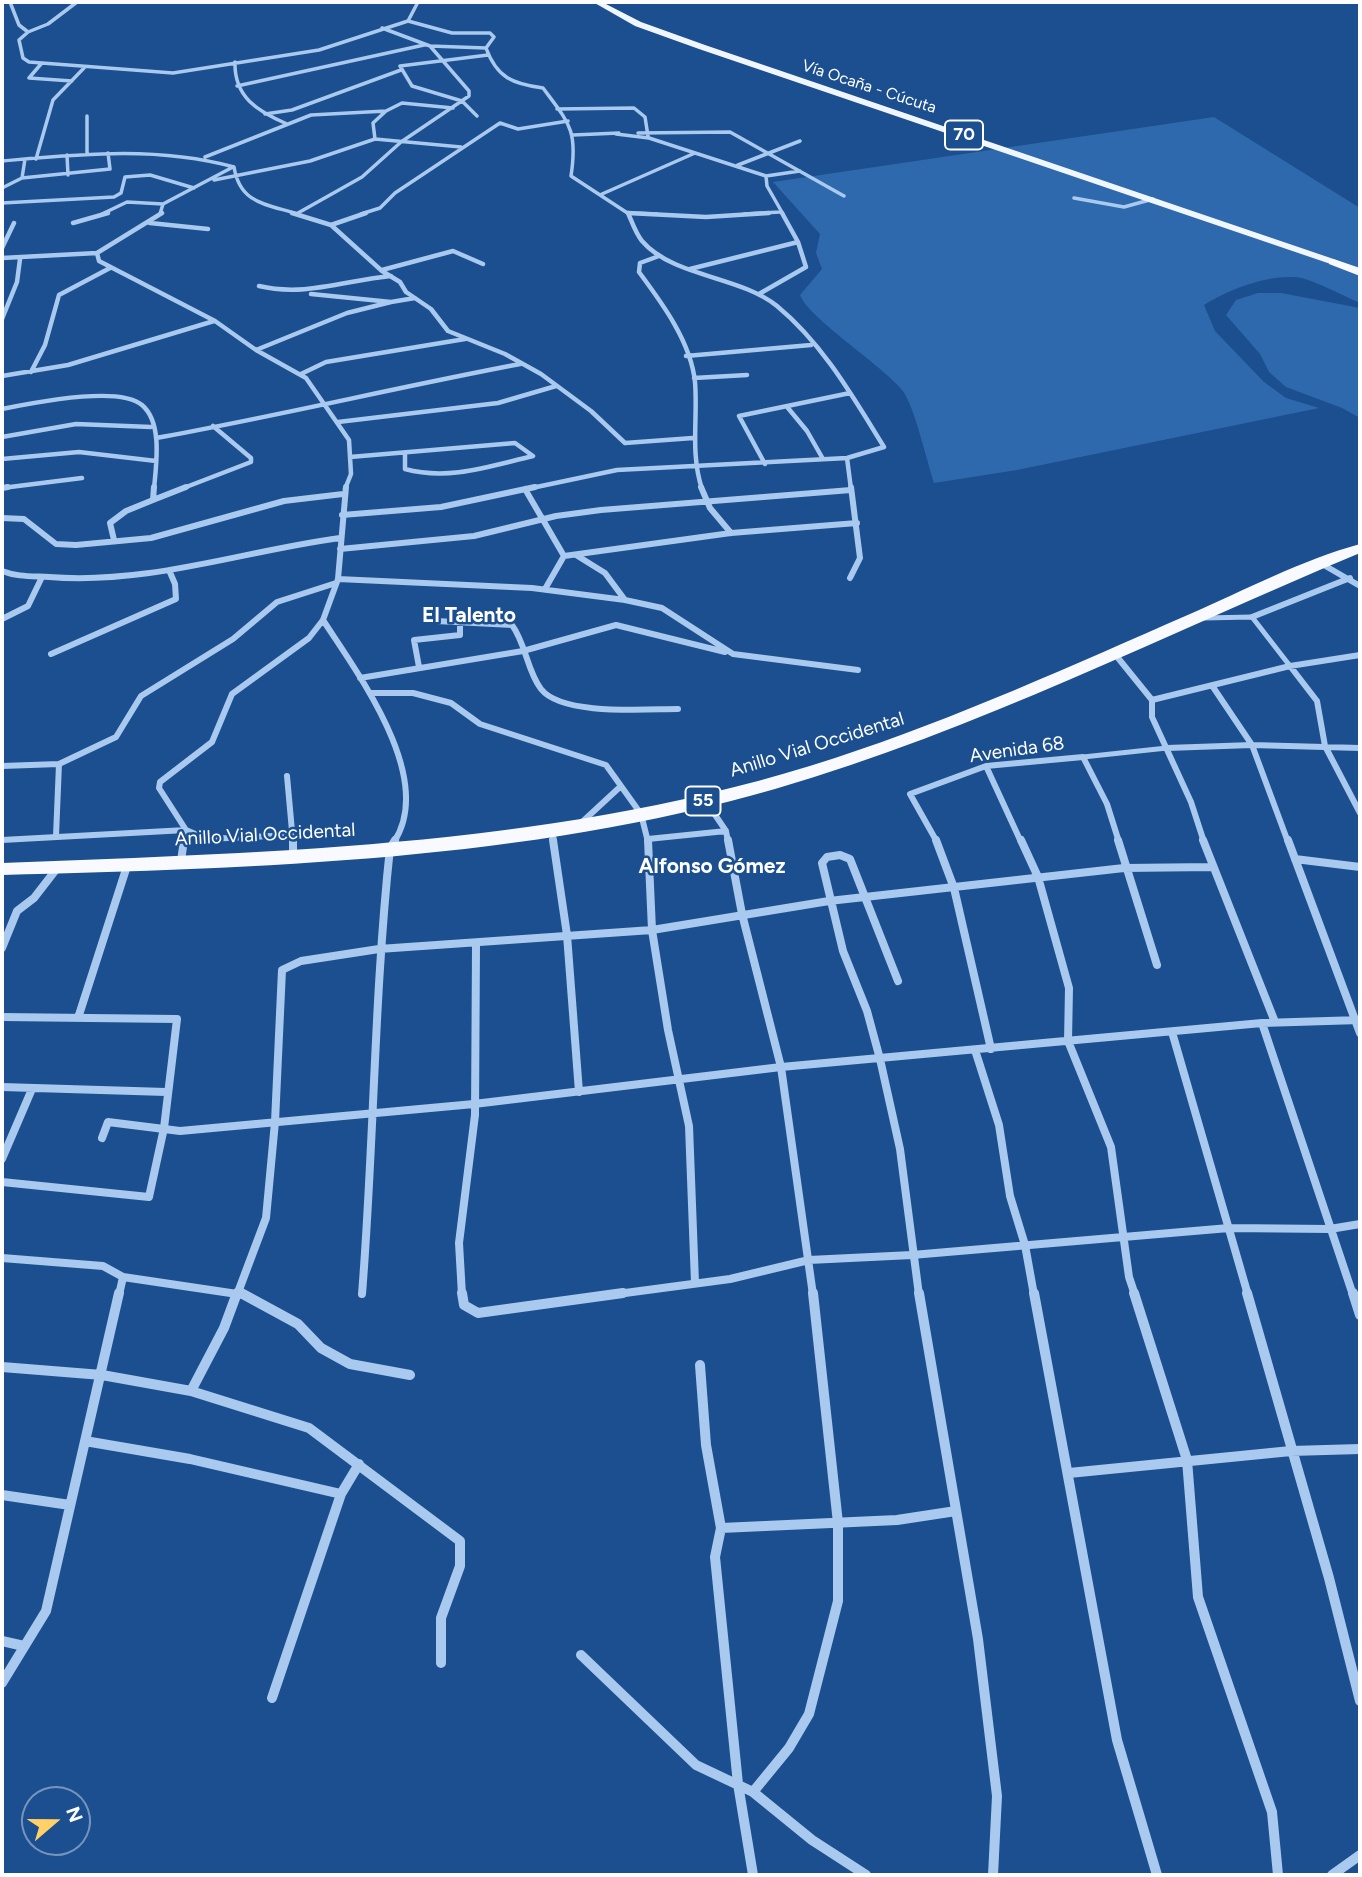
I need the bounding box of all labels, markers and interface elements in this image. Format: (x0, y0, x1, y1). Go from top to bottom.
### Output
street label: Vía Ocaña - Cúcuta (799, 56, 939, 118)
road number: 70 (945, 120, 983, 150)
district label: El Talento (422, 603, 516, 629)
street label: Anillo Vial Occidental (727, 708, 907, 782)
street label: Avenida 68 (968, 732, 1066, 768)
road number: 55 (686, 786, 720, 816)
street label: Anillo Vial Occidental (174, 819, 356, 851)
district label: Alfonso Gómez (638, 854, 786, 880)
north arrow (21, 1786, 91, 1856)
text: N (61, 1803, 88, 1825)

